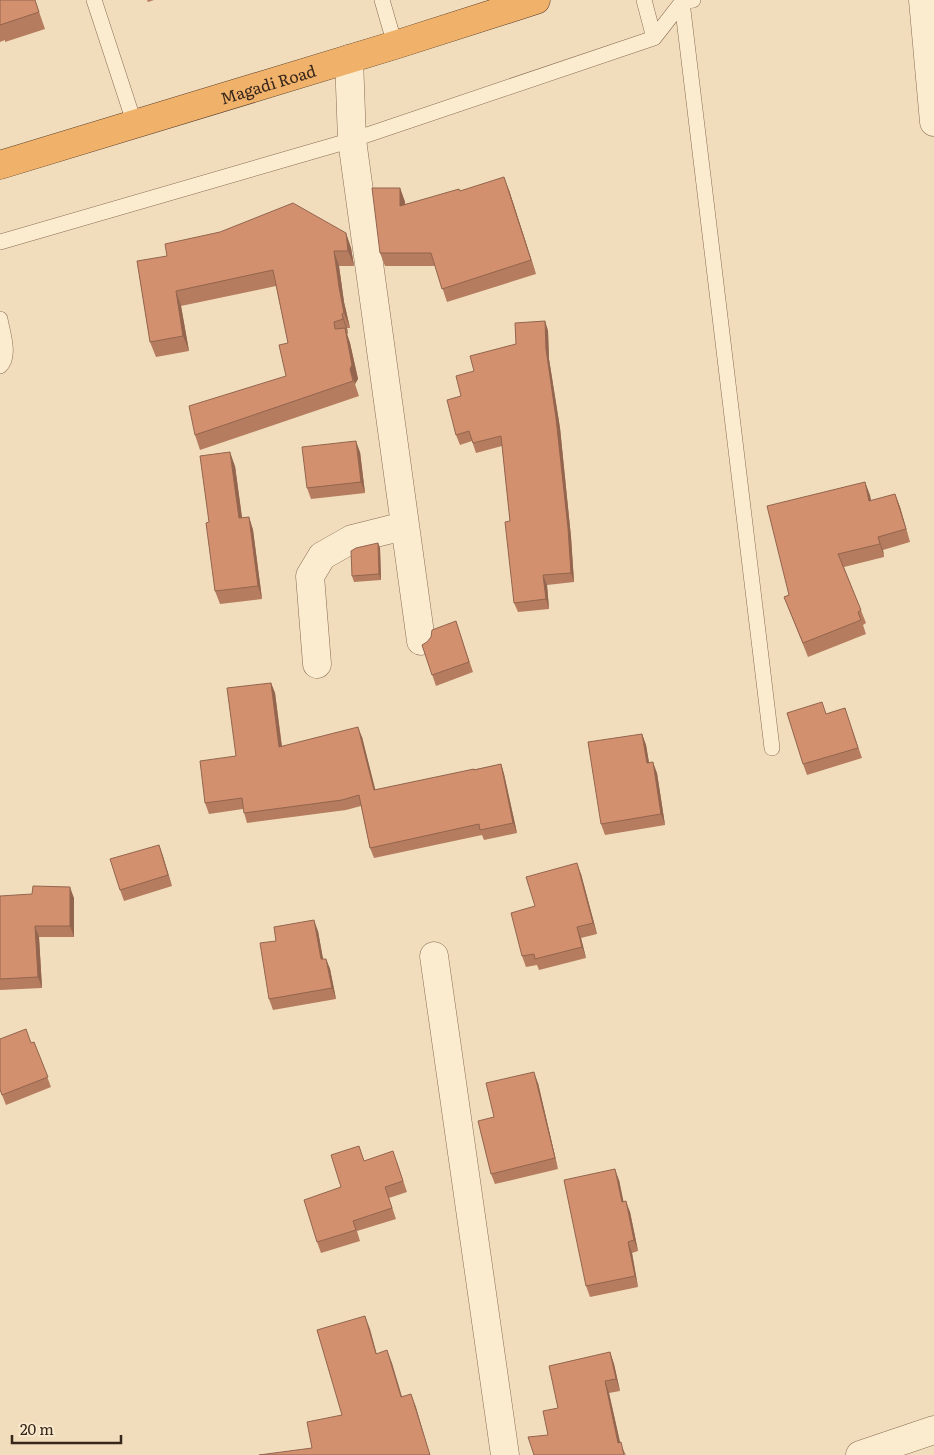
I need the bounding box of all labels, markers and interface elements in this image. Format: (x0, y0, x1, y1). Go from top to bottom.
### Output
street label: Magadi Road (217, 58, 319, 109)
scale bar (12, 1412, 121, 1444)
text: 20 m (20, 1417, 54, 1440)

